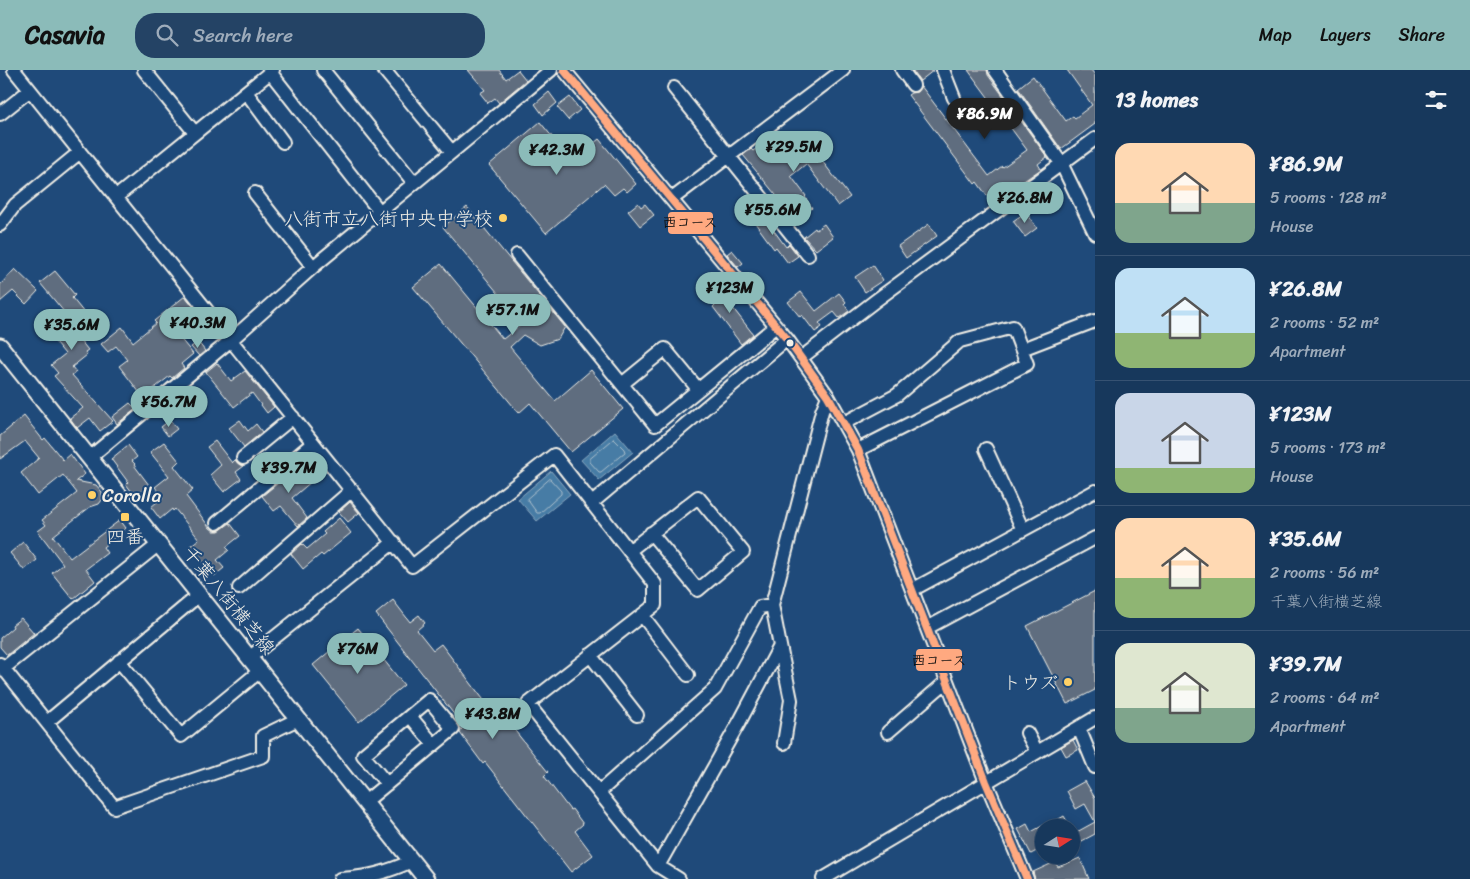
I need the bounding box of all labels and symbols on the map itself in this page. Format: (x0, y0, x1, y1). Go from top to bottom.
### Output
pin: ¥86.9M (944, 98, 1026, 140)
pin: ¥29.5M (753, 131, 835, 173)
pin: ¥42.3M (516, 134, 598, 176)
pin: ¥26.8M (984, 182, 1066, 224)
pin: ¥55.6M (732, 194, 814, 236)
place label: 八街市立八街中央中学校 (284, 202, 493, 235)
text: 西コース (662, 210, 718, 235)
line badge: 西コース (667, 211, 714, 235)
marker: 八街市立八街中央中学校 (497, 212, 509, 224)
pin: ¥123M (695, 272, 765, 314)
pin: ¥57.1M (472, 294, 554, 336)
pin: ¥40.3M (157, 306, 239, 349)
pin: ¥35.6M (31, 308, 113, 351)
unlabelled marker (785, 338, 795, 348)
pin: ¥56.7M (128, 386, 210, 428)
pin: ¥39.7M (248, 452, 330, 494)
place label: Corolla (102, 479, 162, 512)
marker: Corolla (86, 489, 98, 501)
marker: 四番 (119, 511, 131, 523)
place label: 四番 (106, 520, 144, 553)
street label: 千葉八街横芝線 (174, 538, 284, 662)
pin: ¥76M (328, 632, 388, 675)
text: 西コース (911, 648, 967, 673)
line badge: 西コース (915, 648, 963, 672)
place label: トウズ (1002, 666, 1058, 699)
marker: トウズ (1062, 676, 1074, 688)
pin: ¥43.8M (452, 698, 534, 740)
north arrow (1035, 819, 1080, 864)

